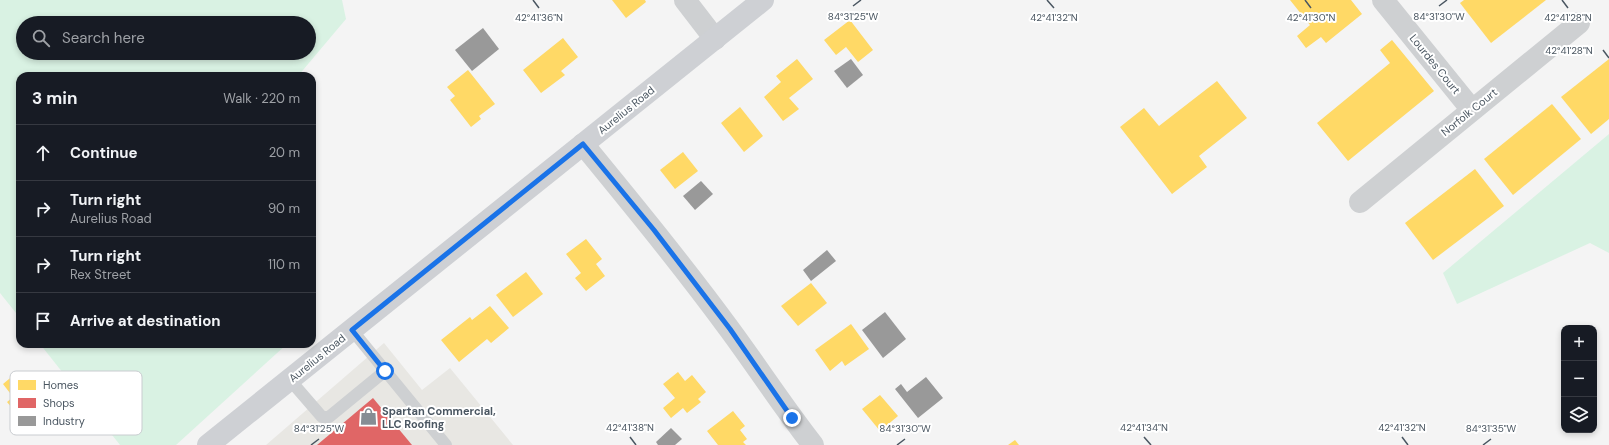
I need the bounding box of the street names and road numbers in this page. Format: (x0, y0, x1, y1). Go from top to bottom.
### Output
street label: Lourdes Court (1407, 31, 1463, 97)
street label: Aurelius Road (595, 83, 657, 137)
street label: Norfolk Court (1438, 85, 1500, 139)
street label: Aurelius Road (286, 331, 348, 385)

